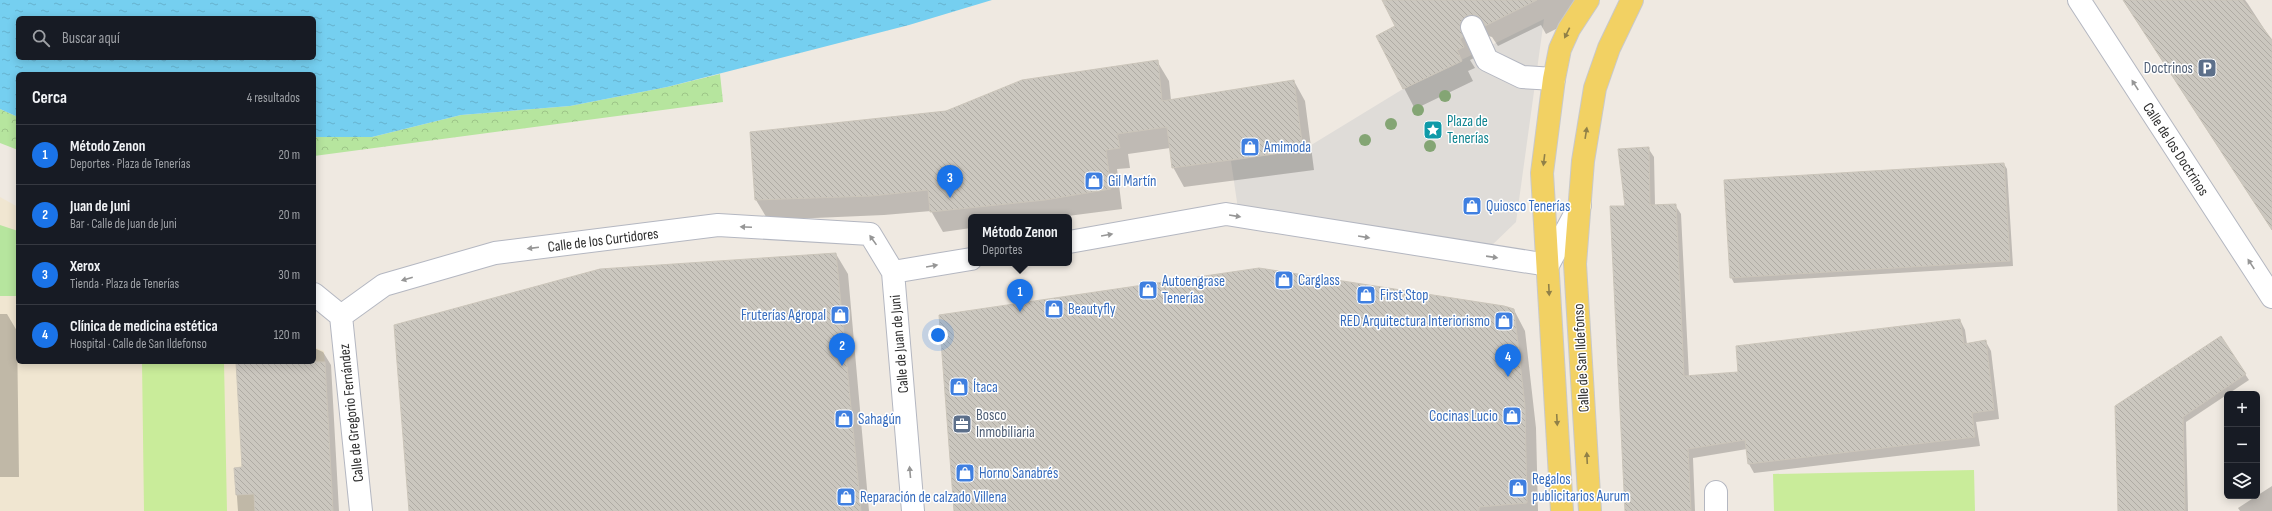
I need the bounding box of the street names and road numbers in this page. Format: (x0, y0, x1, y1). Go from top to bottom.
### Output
street label: Calle de los Doctrinos (2138, 99, 2213, 200)
street label: Calle de los Curtidores (547, 224, 660, 257)
street label: Calle de Juan de Juni (886, 294, 913, 394)
street label: Calle de San Ildefonso (1569, 303, 1594, 413)
street label: Calle de Gregorio Fernández (335, 342, 368, 483)

